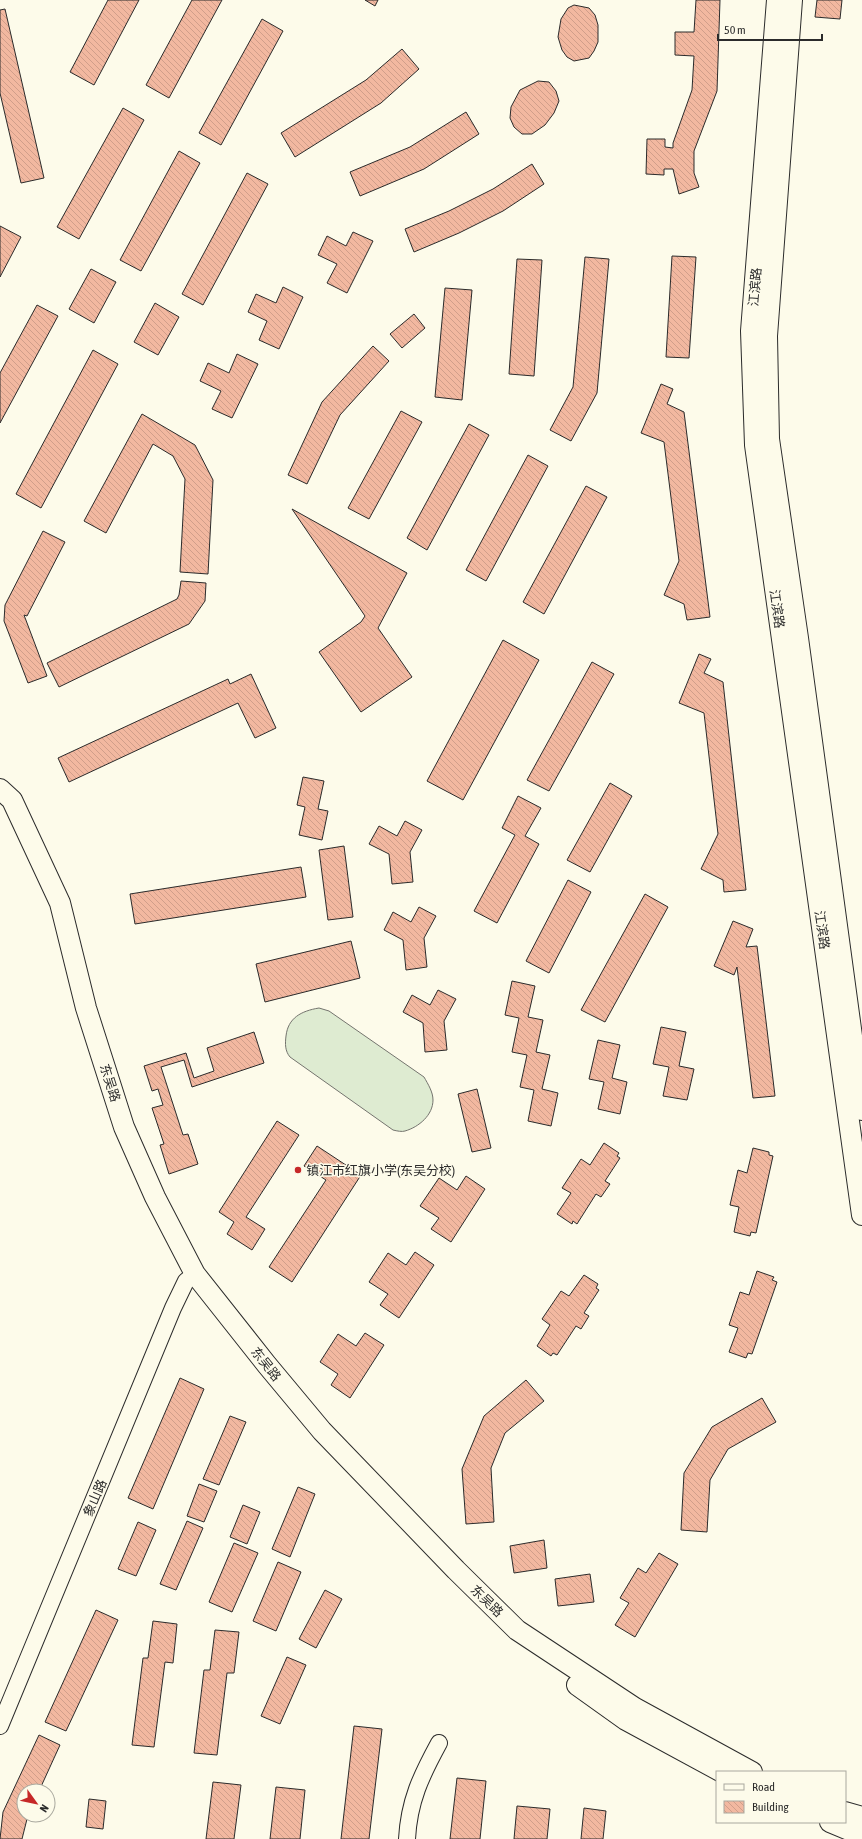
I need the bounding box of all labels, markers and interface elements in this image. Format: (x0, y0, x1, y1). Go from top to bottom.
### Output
scale bar (718, 16, 822, 42)
text: 50 m (724, 23, 746, 37)
street label: 江滨路 (746, 267, 764, 307)
street label: 江滨路 (767, 589, 787, 629)
street label: 江滨路 (812, 910, 832, 950)
street label: 东吴路 (97, 1062, 123, 1104)
place label: 镇江市红旗小学(东吴分校) (306, 1163, 455, 1178)
marker: 镇江市红旗小学(东吴分校) (293, 1165, 303, 1175)
street label: 东吴路 (248, 1344, 284, 1384)
street label: 象山路 (80, 1477, 110, 1519)
street label: 东吴路 (468, 1582, 506, 1620)
legend (716, 1771, 846, 1823)
text: Road (752, 1780, 775, 1794)
north arrow (16, 1783, 56, 1823)
text: Building (752, 1800, 790, 1814)
text: N (38, 1802, 51, 1814)

